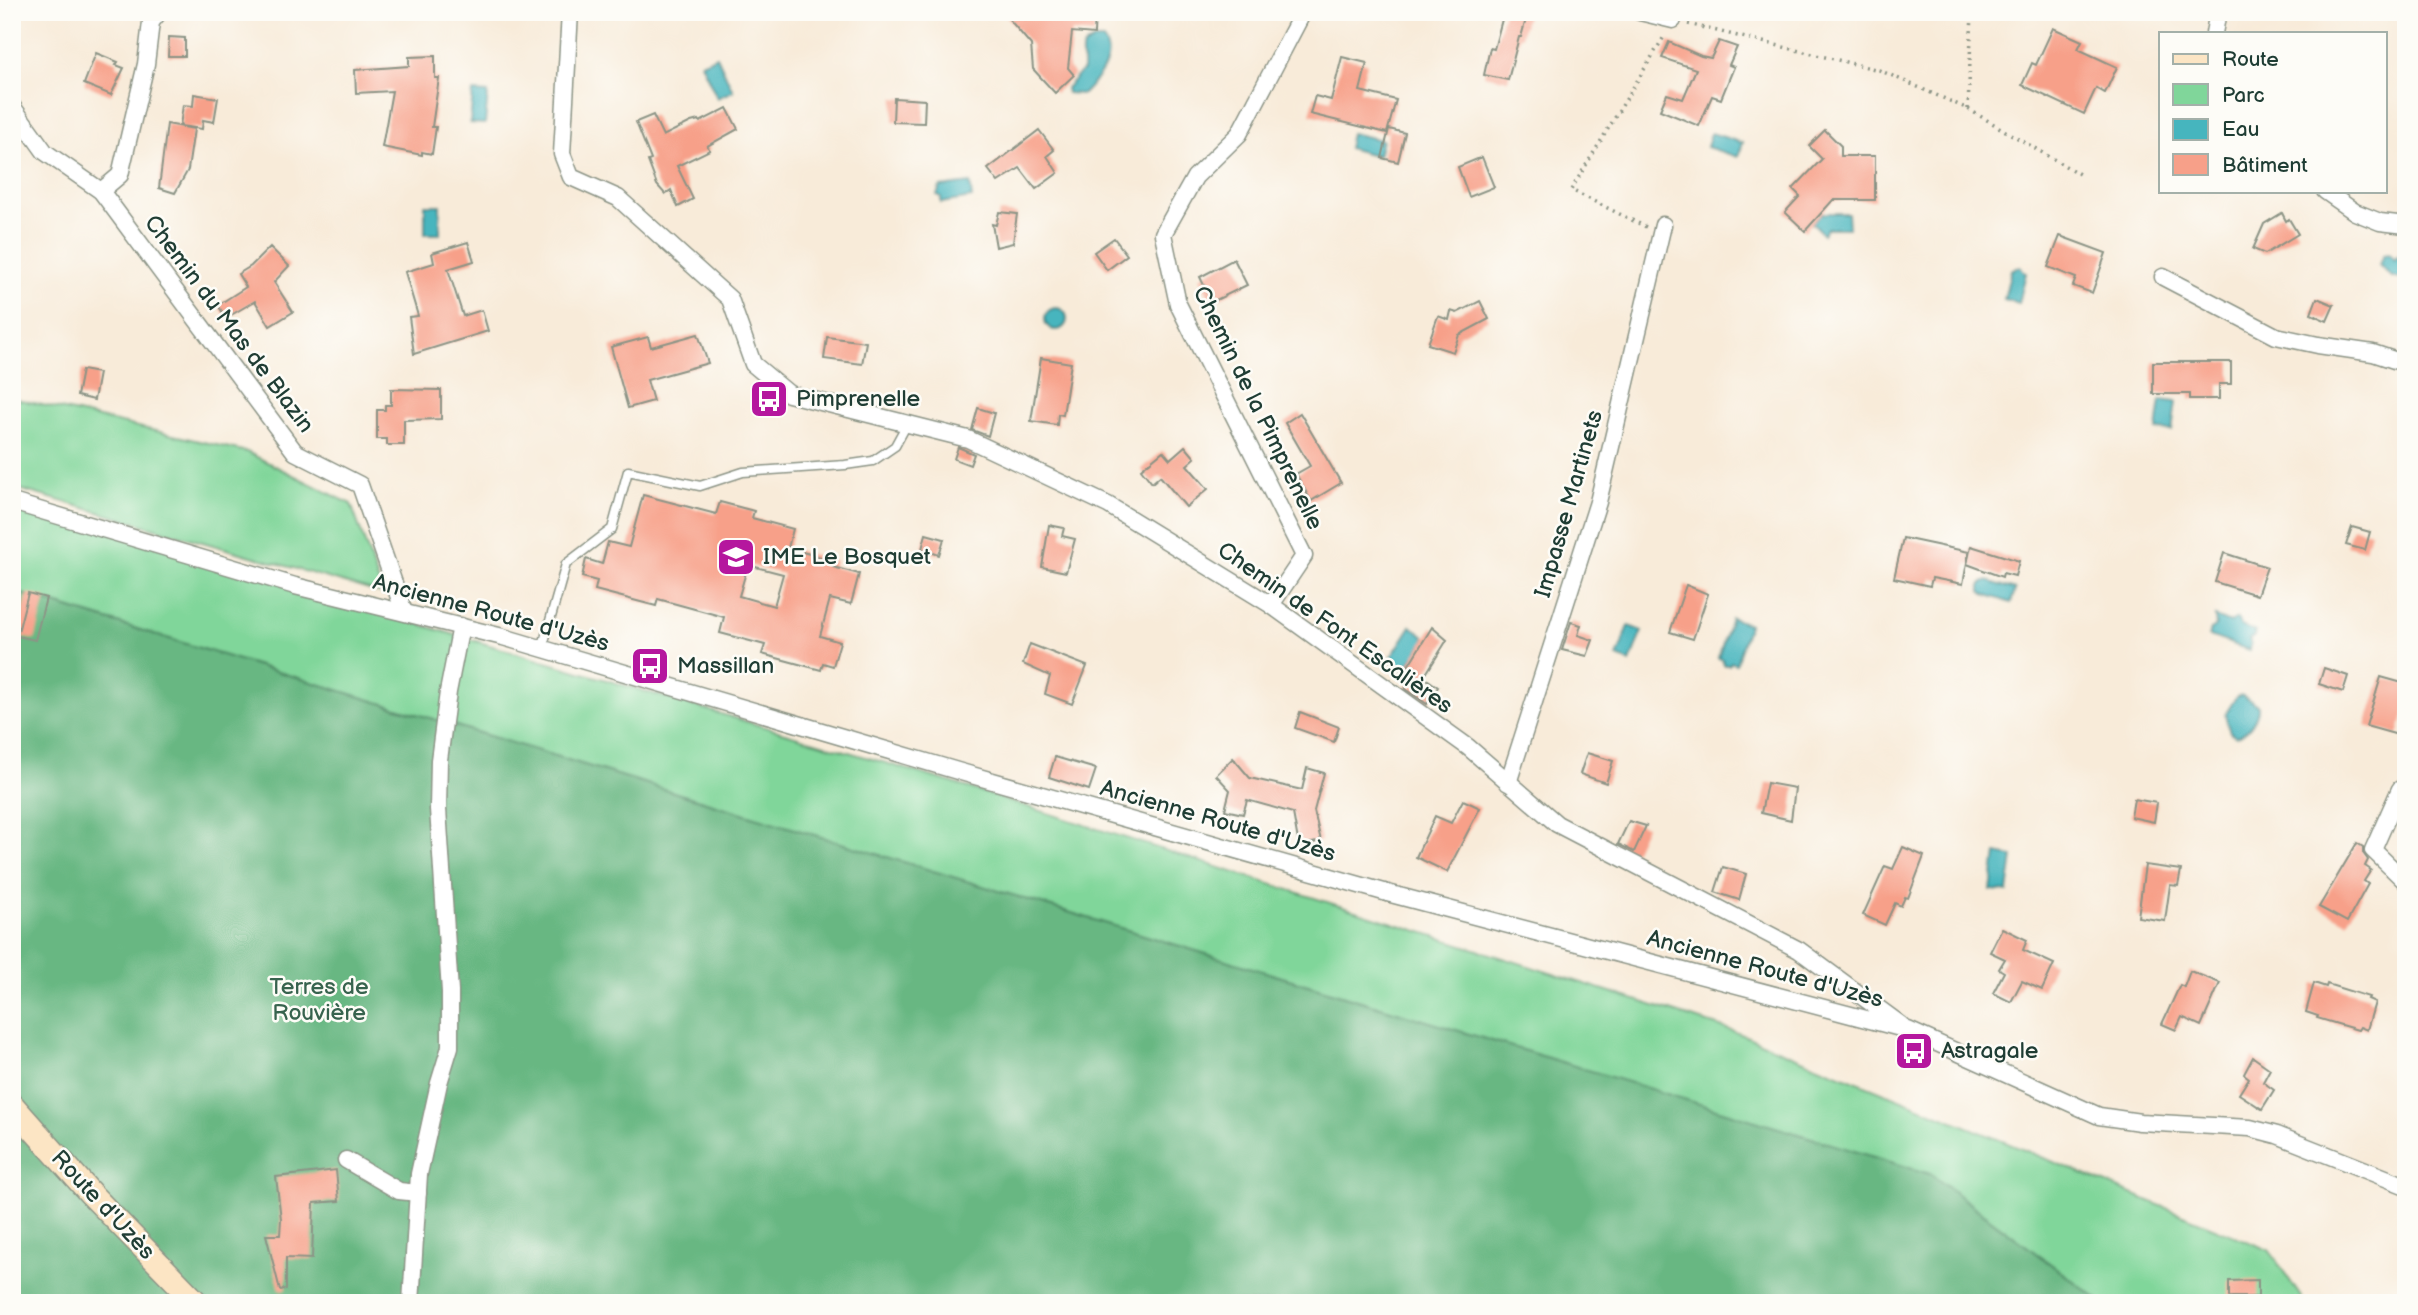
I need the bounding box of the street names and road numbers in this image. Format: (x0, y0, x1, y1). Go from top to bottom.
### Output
street label: Chemin du Mas de Blazin (138, 210, 320, 438)
street label: Chemin de la Pimprenelle (1187, 282, 1329, 534)
street label: Impasse Martinets (1529, 407, 1609, 601)
street label: Chemin de Font Escalières (1212, 536, 1458, 720)
street label: Ancienne Route d'Uzès (370, 568, 612, 658)
street label: Ancienne Route d'Uzès (1097, 774, 1339, 868)
street label: Ancienne Route d'Uzès (1644, 924, 1886, 1014)
street label: Route d'Uzès (45, 1144, 161, 1266)

